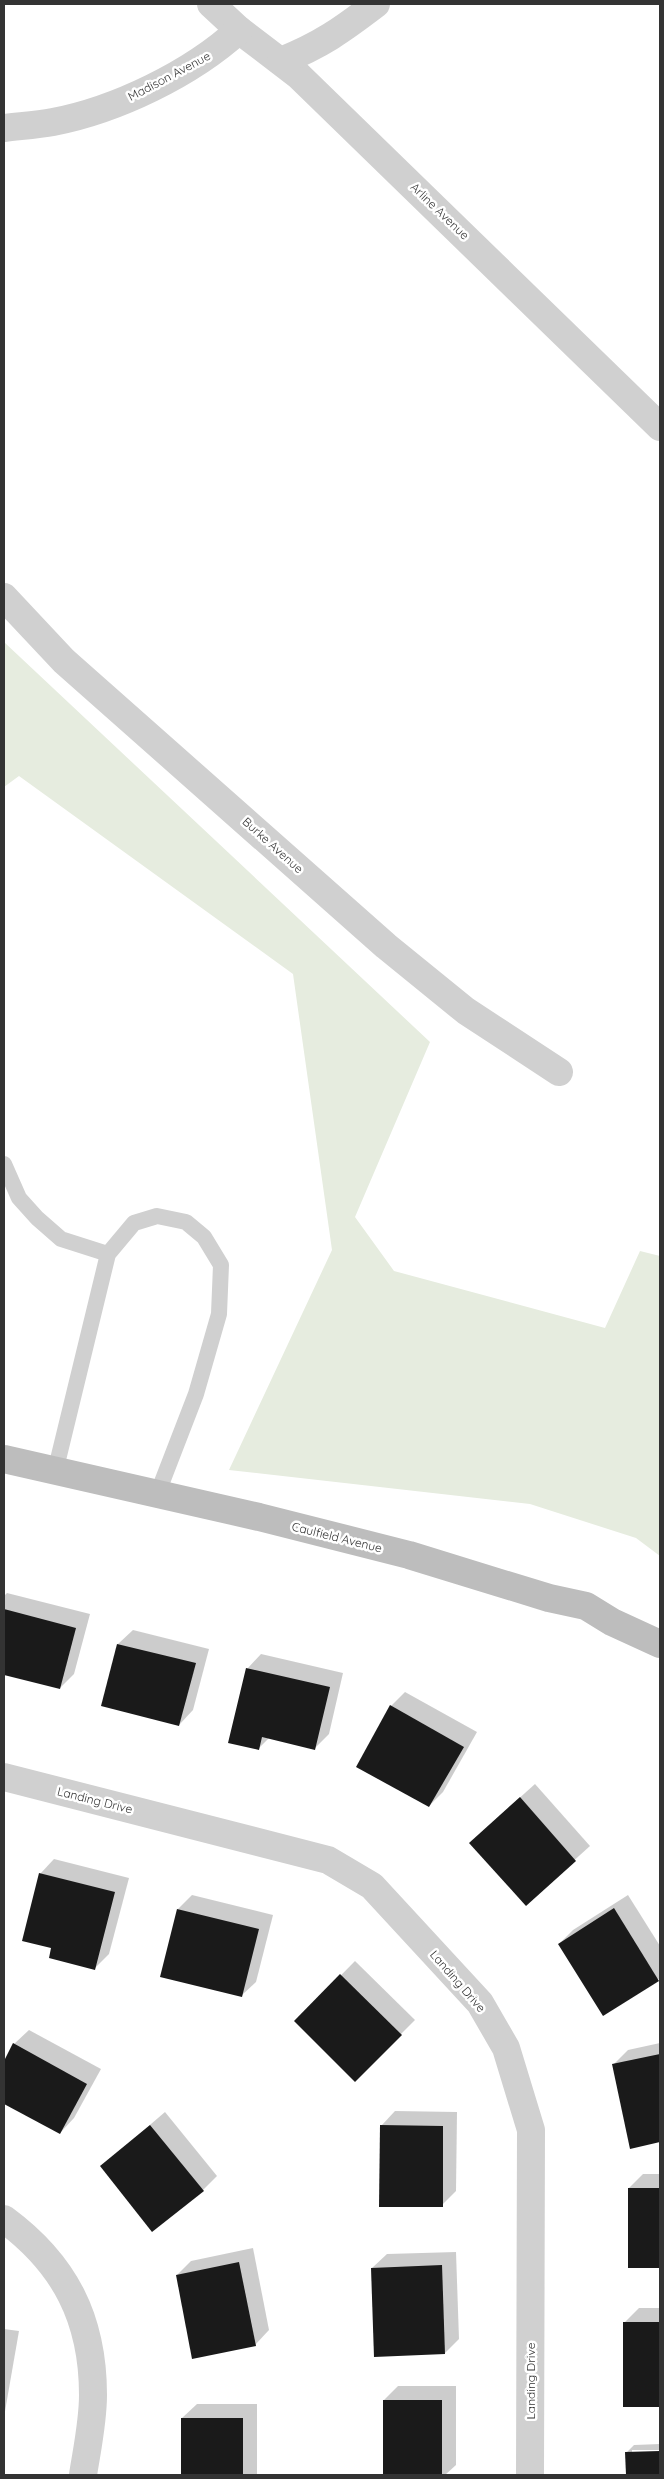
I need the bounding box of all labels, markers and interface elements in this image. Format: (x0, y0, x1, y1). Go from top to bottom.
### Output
street label: Madison Avenue (125, 48, 213, 104)
street label: Arline Avenue (408, 179, 473, 243)
street label: Burke Avenue (240, 814, 307, 876)
street label: Caulfield Avenue (290, 1519, 384, 1556)
street label: Landing Drive (56, 1783, 134, 1817)
street label: Landing Drive (427, 1947, 489, 2015)
street label: Landing Drive (523, 2342, 538, 2420)

